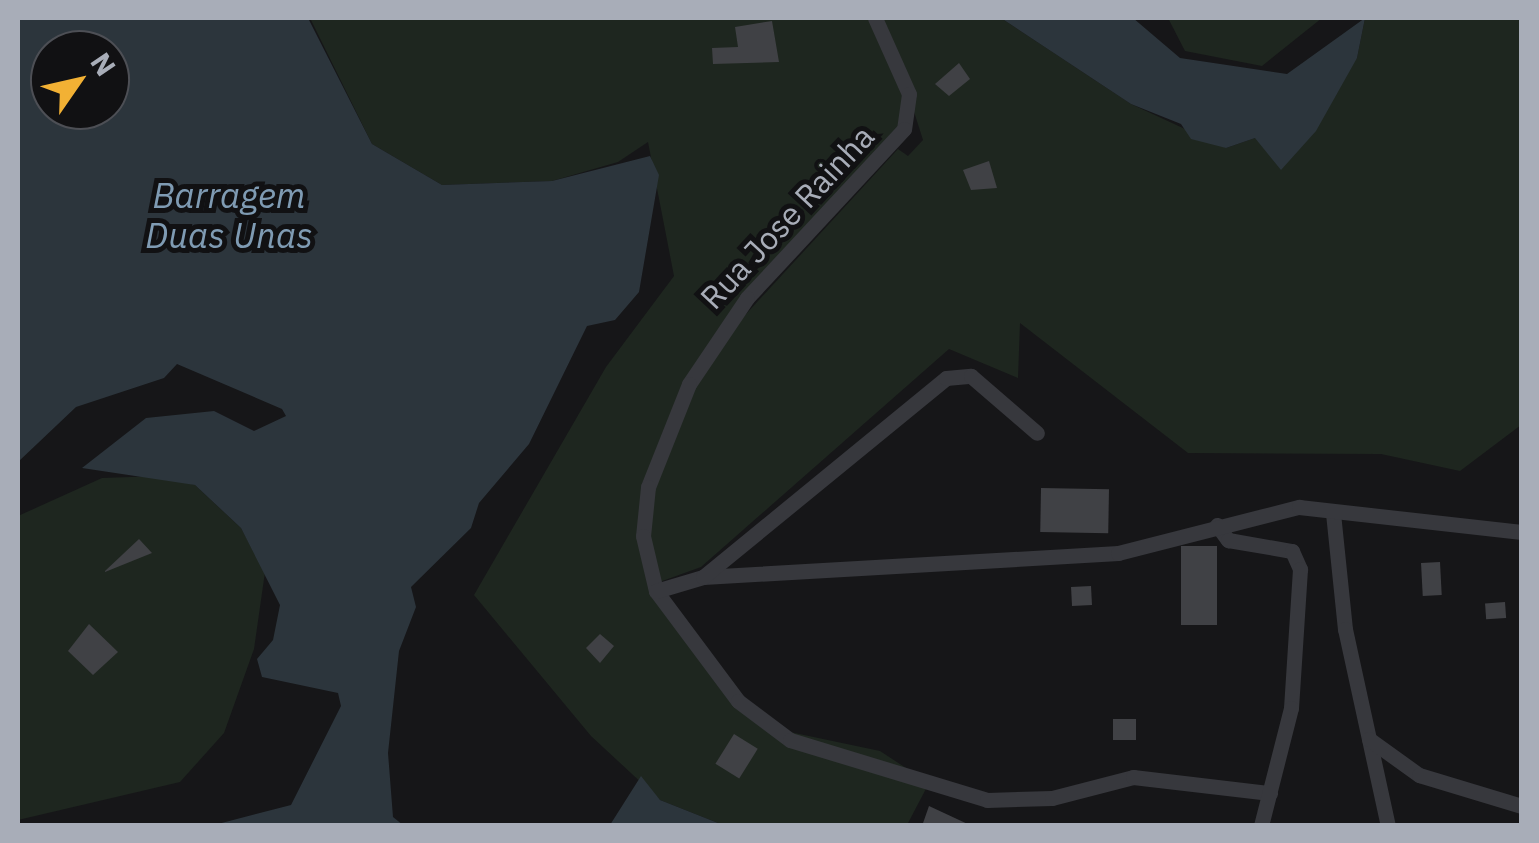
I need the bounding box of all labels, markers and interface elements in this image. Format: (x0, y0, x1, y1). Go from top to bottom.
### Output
north arrow (30, 30, 130, 130)
text: N (83, 45, 125, 83)
street label: Rua Jose Rainha (692, 117, 882, 317)
water label: Barragem Duas Unas (145, 174, 313, 256)

